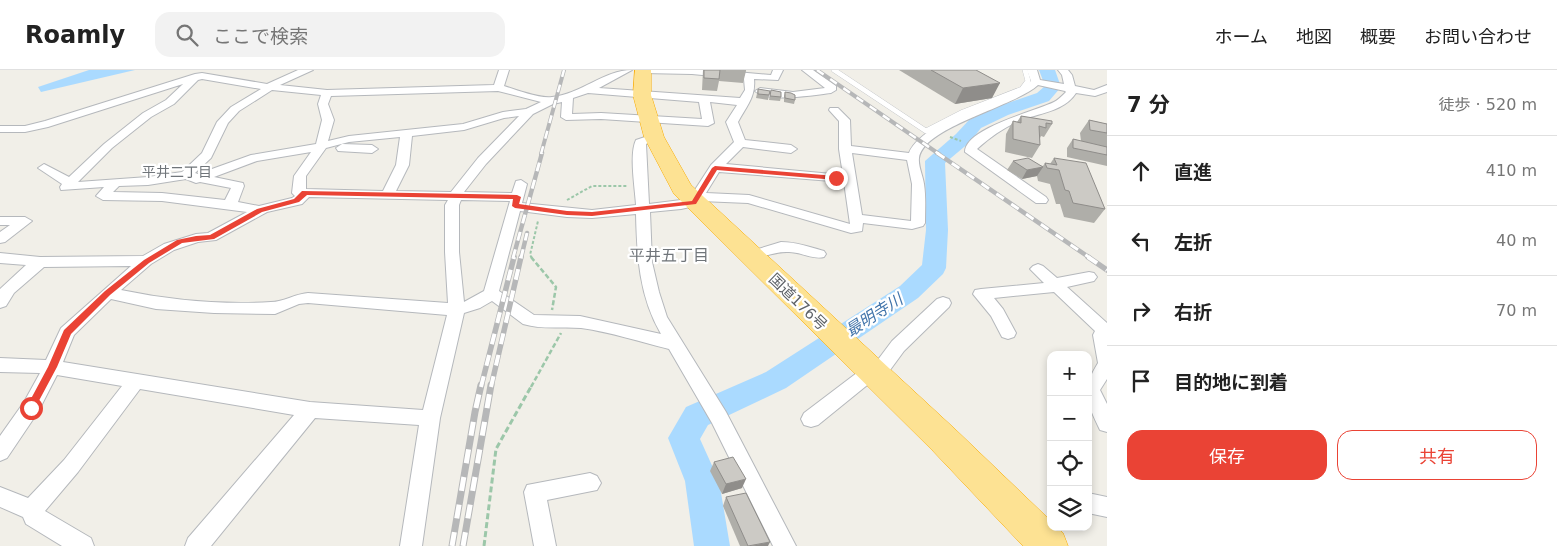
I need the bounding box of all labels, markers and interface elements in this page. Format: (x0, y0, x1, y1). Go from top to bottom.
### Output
search box (155, 12, 505, 57)
text: Roamly (25, 21, 125, 49)
icon: search (173, 21, 201, 49)
text: ここで検索 (213, 25, 308, 47)
text: ホーム (1215, 26, 1268, 47)
text: 地図 (1296, 26, 1332, 47)
text: 概要 (1360, 26, 1396, 47)
text: お問い合わせ (1424, 26, 1532, 47)
text: 7 分 (1127, 93, 1170, 117)
text: 徒歩 · 520 m (1439, 95, 1537, 114)
icon: ahead (1127, 157, 1155, 185)
text: 直進 (1174, 161, 1212, 183)
text: 410 m (1486, 161, 1537, 180)
district label: 平井二丁目 (142, 164, 212, 180)
route end (825, 167, 848, 190)
icon: left (1127, 227, 1155, 255)
text: 左折 (1174, 231, 1212, 253)
text: 40 m (1496, 231, 1537, 250)
district label: 平井五丁目 (629, 246, 709, 265)
street label: 国道176号 (765, 270, 831, 334)
water label: 最明寺川 (842, 289, 908, 340)
icon: right (1127, 297, 1155, 325)
text: 右折 (1174, 301, 1212, 323)
text: 70 m (1496, 301, 1537, 320)
map controls (1047, 351, 1092, 531)
button: + (1047, 351, 1092, 396)
icon: arrive (1127, 367, 1155, 395)
text: 目的地に到着 (1174, 371, 1288, 393)
button: − (1047, 396, 1092, 441)
route start (20, 397, 43, 420)
button: 保存 (1127, 430, 1327, 480)
button: 共有 (1337, 430, 1537, 480)
button: locate (1047, 441, 1092, 486)
button: layers (1047, 486, 1092, 531)

